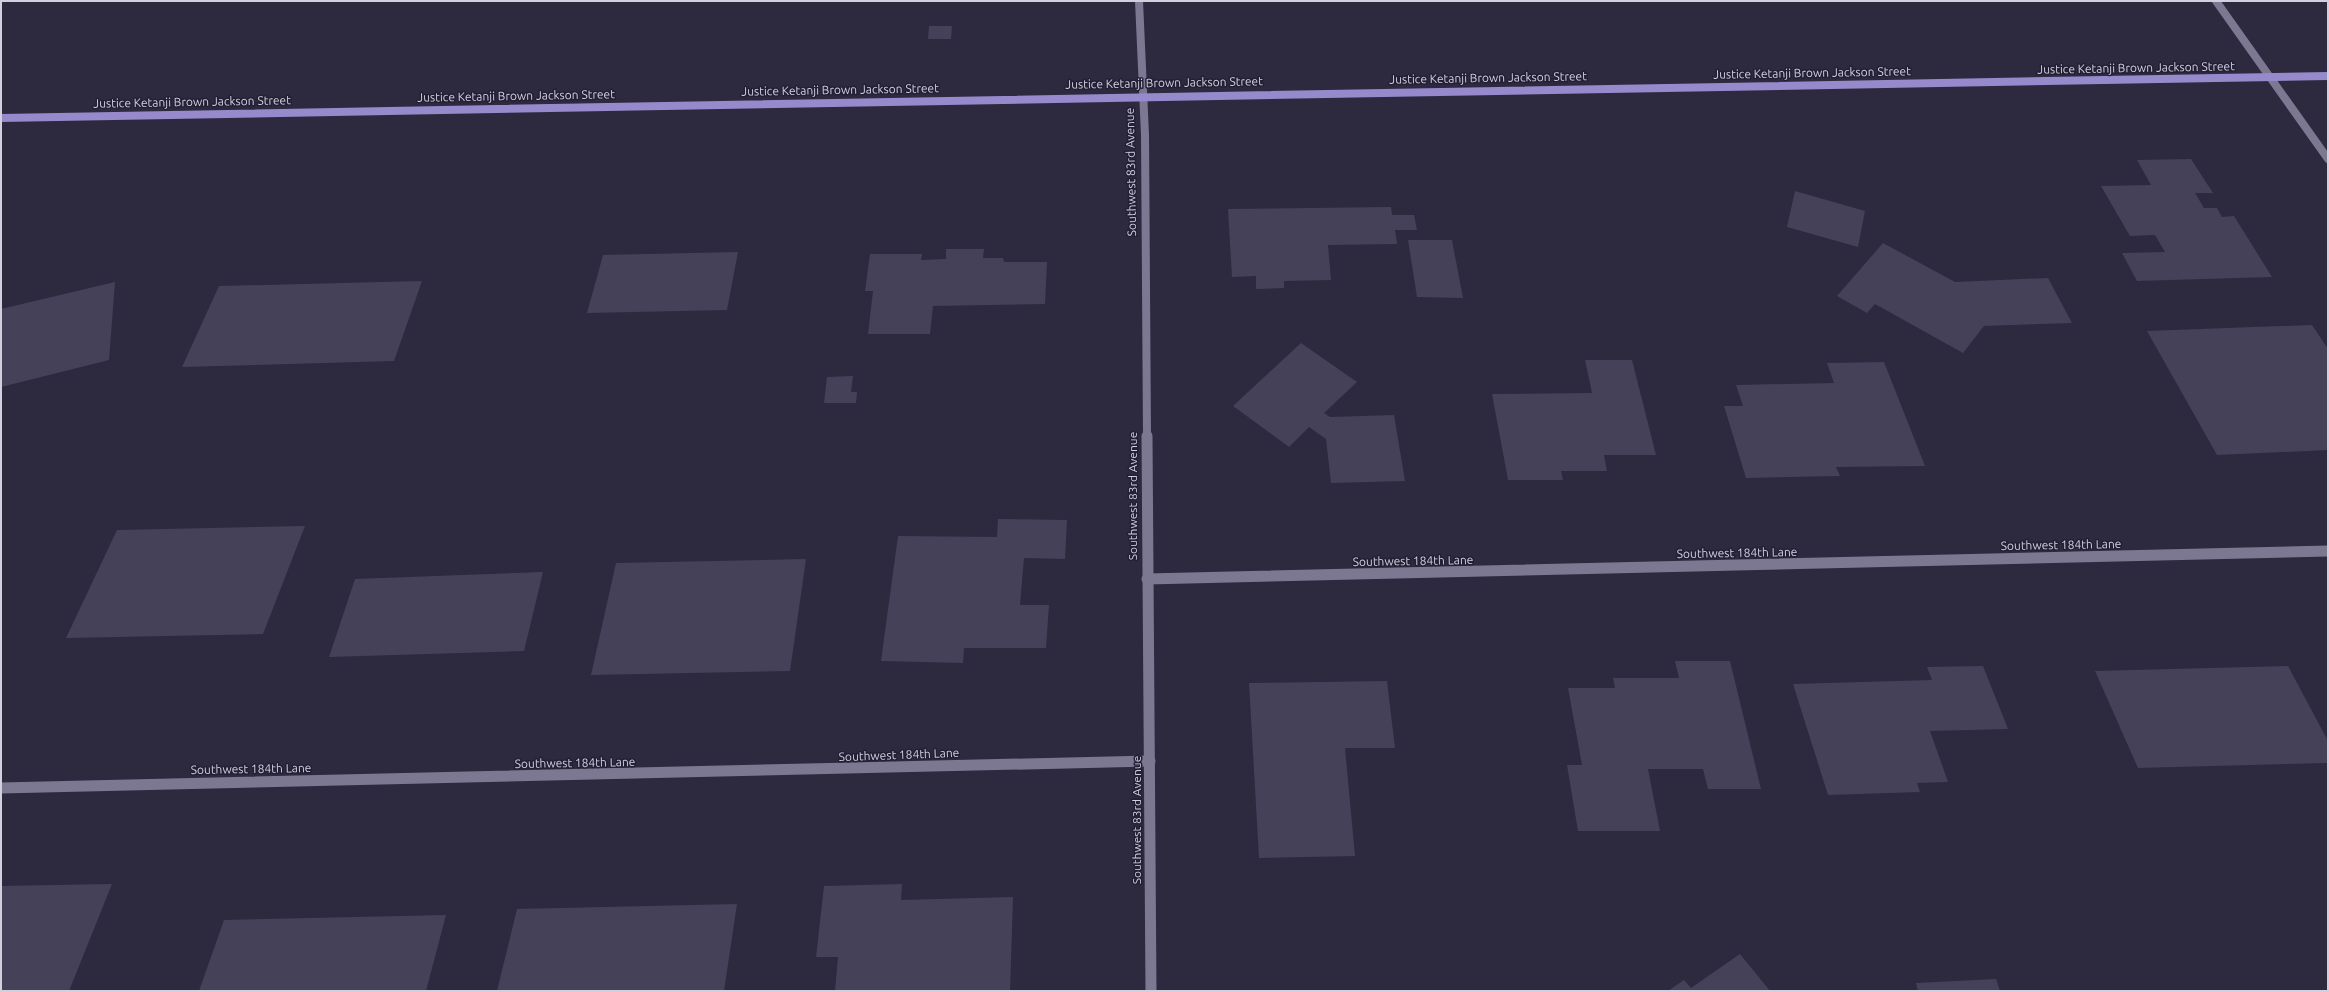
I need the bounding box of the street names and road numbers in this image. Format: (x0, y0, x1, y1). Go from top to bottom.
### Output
street label: Justice Ketanji Brown Jackson Street (2037, 59, 2235, 76)
street label: Justice Ketanji Brown Jackson Street (1713, 64, 1911, 81)
street label: Justice Ketanji Brown Jackson Street (1389, 69, 1587, 86)
street label: Justice Ketanji Brown Jackson Street (1065, 74, 1263, 91)
street label: Justice Ketanji Brown Jackson Street (741, 81, 939, 98)
street label: Justice Ketanji Brown Jackson Street (417, 87, 615, 104)
street label: Justice Ketanji Brown Jackson Street (93, 93, 291, 110)
street label: Southwest 83rd Avenue (1123, 108, 1138, 236)
street label: Southwest 83rd Avenue (1126, 432, 1139, 560)
street label: Southwest 184th Lane (2001, 537, 2121, 552)
street label: Southwest 184th Lane (1677, 545, 1797, 560)
street label: Southwest 184th Lane (1353, 553, 1473, 568)
street label: Southwest 184th Lane (838, 746, 960, 763)
street label: Southwest 184th Lane (515, 755, 635, 770)
street label: Southwest 83rd Avenue (1130, 756, 1143, 884)
street label: Southwest 184th Lane (191, 761, 311, 776)

